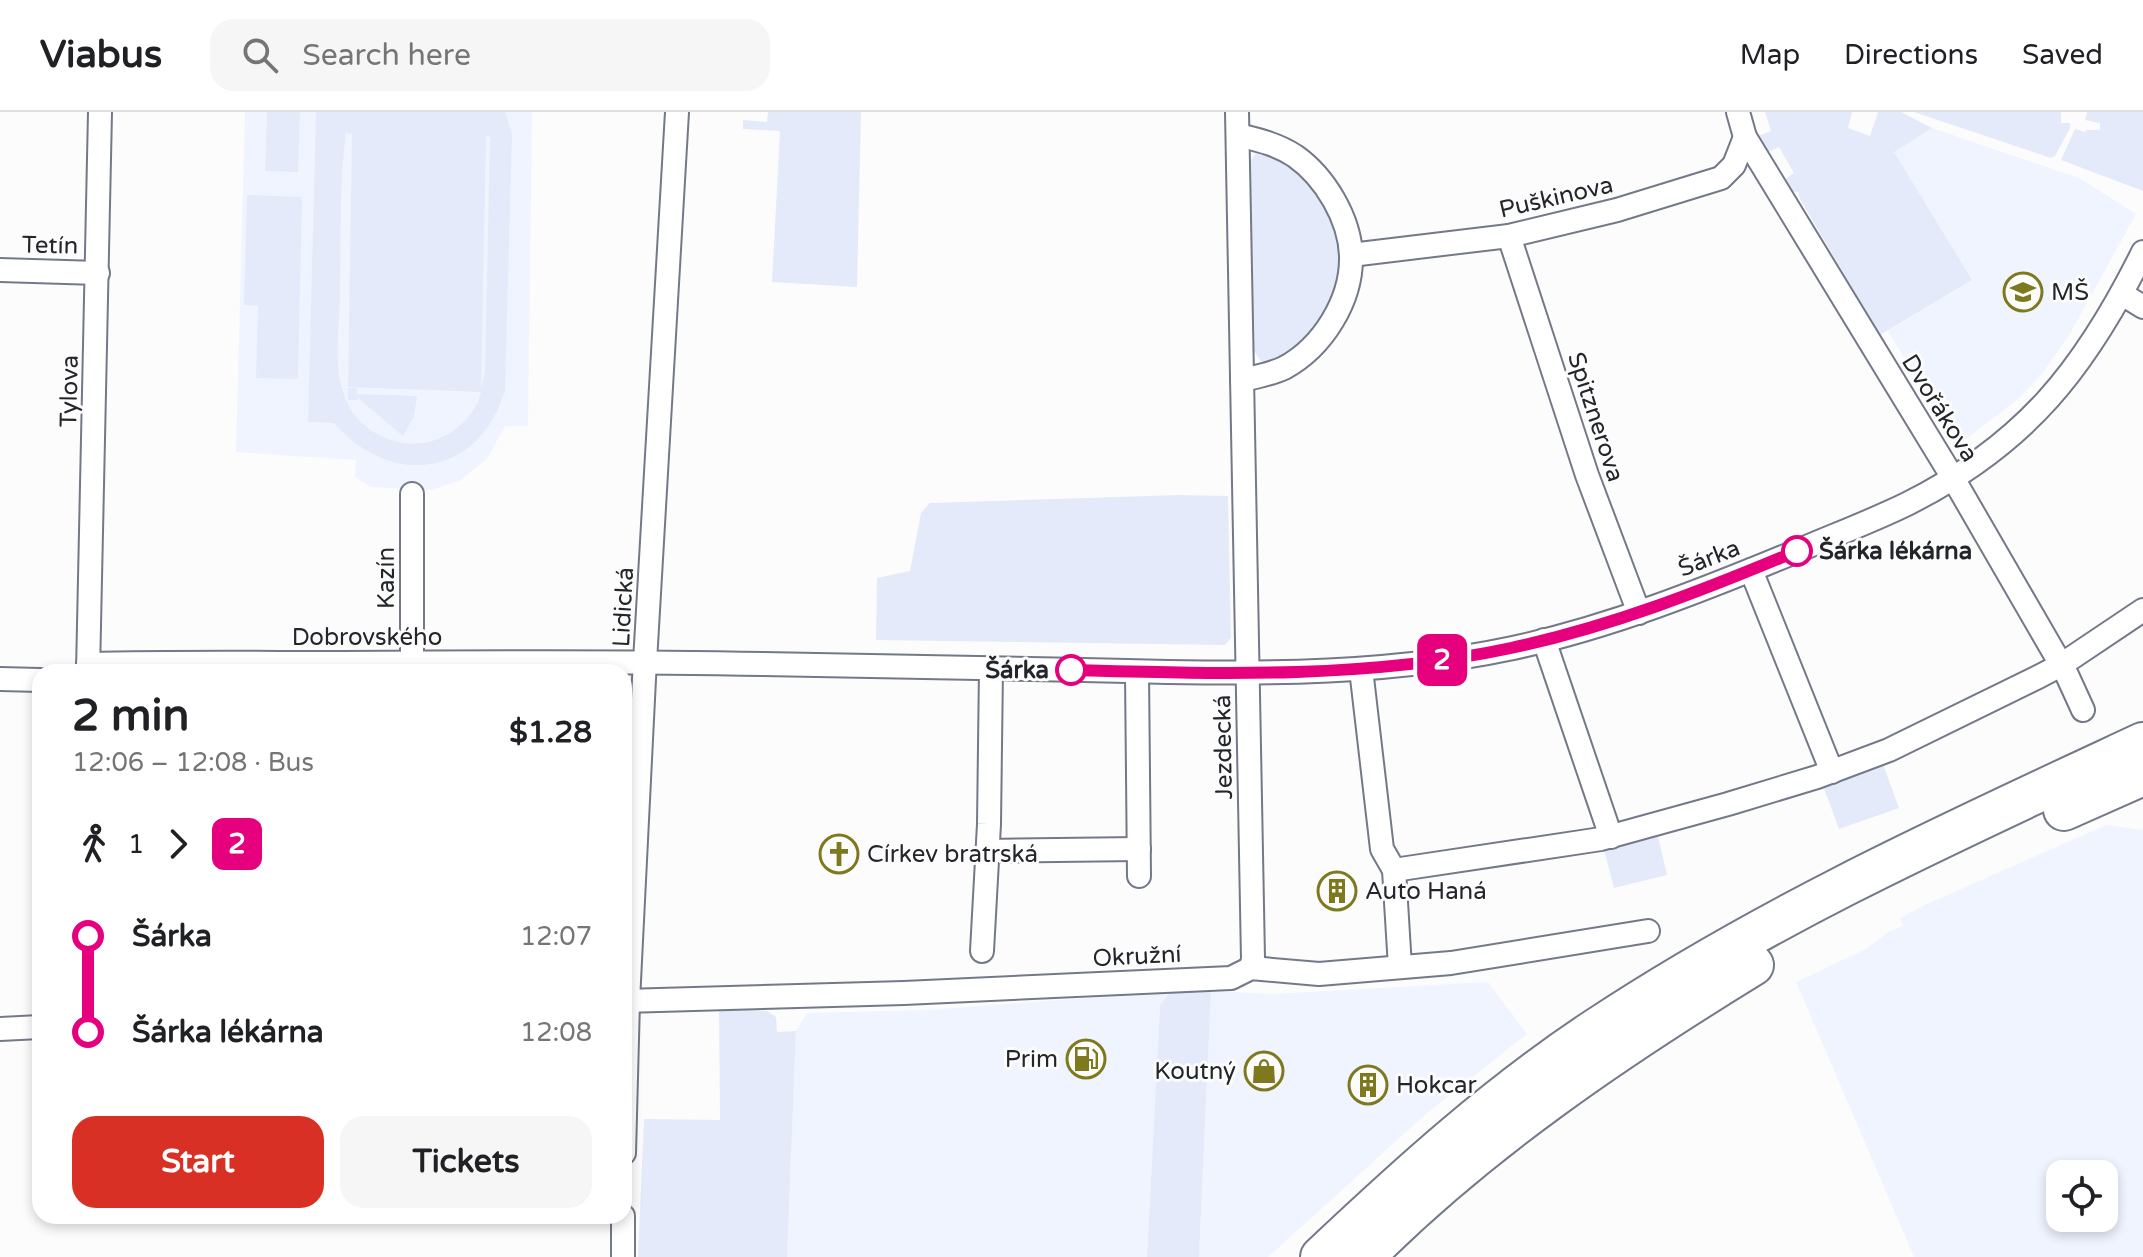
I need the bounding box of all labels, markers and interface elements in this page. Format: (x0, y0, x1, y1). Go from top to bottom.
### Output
search box (210, 19, 770, 91)
text: Viabus (40, 32, 162, 78)
icon: search (238, 33, 282, 77)
text: Search here (302, 37, 471, 74)
text: Map (1740, 38, 1800, 72)
text: Directions (1844, 38, 1978, 72)
text: Saved (2022, 38, 2103, 72)
street label: Puškinova (1496, 170, 1616, 225)
street label: Tetín (22, 231, 78, 260)
school or university icon: MŠ (2002, 271, 2044, 313)
place label: MŠ (2051, 278, 2089, 307)
street label: Spitznerova (1561, 349, 1630, 486)
street label: Dvořákova (1895, 349, 1984, 467)
street label: Tylova (54, 355, 85, 427)
street label: Šárka (1674, 533, 1744, 583)
marker: Šárka lékárna (1782, 536, 1812, 566)
place label: Šárka lékárna (1819, 536, 1972, 566)
street label: Kazín (372, 547, 401, 609)
street label: Lidická (607, 566, 640, 648)
street label: Dobrovského (292, 623, 442, 652)
line badge: 2 (1416, 634, 1468, 686)
text: 2 (1433, 643, 1451, 677)
place label: Šárka (985, 655, 1049, 685)
marker: Šárka (1056, 655, 1086, 685)
text: 2 min (72, 690, 189, 743)
street label: Jezdecká (1208, 694, 1239, 800)
text: $1.28 (509, 714, 592, 751)
text: 12:06 – 12:08 · Bus (72, 747, 314, 778)
icon: walk (72, 822, 116, 866)
icon: forward (156, 822, 200, 866)
text: 2 (228, 827, 246, 861)
text: 1 (128, 829, 144, 860)
church icon: Církev bratrská (818, 833, 860, 875)
place label: Církev bratrská (867, 840, 1038, 869)
building icon: Auto Haná (1316, 870, 1358, 912)
place label: Auto Haná (1365, 877, 1487, 906)
text: Šárka (132, 918, 212, 955)
text: 12:07 (520, 921, 592, 952)
street label: Okružní (1092, 940, 1182, 973)
text: Šárka lékárna (132, 1014, 324, 1051)
text: 12:08 (520, 1017, 592, 1048)
fuel station icon: Prim (1065, 1038, 1107, 1080)
place label: Prim (1005, 1045, 1058, 1074)
shop icon: Koutný (1243, 1050, 1285, 1092)
place label: Koutný (1154, 1057, 1236, 1086)
building icon: Hokcar (1347, 1064, 1389, 1106)
place label: Hokcar (1396, 1071, 1478, 1100)
button: Start (72, 1116, 324, 1208)
button: Tickets (340, 1116, 592, 1208)
map controls (2046, 1160, 2118, 1232)
button: locate (2046, 1160, 2118, 1232)

